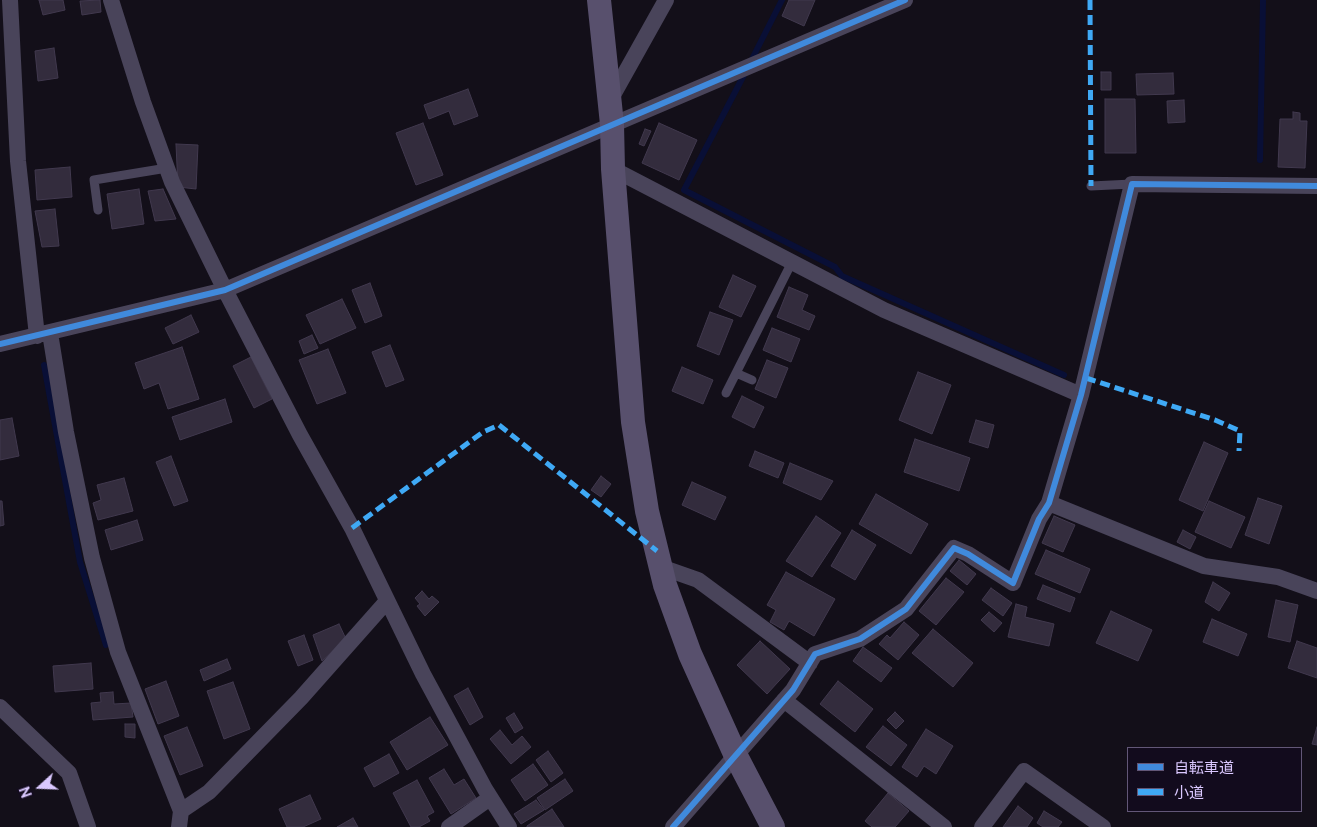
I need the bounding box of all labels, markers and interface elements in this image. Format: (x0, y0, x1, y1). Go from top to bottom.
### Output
legend (1127, 747, 1302, 812)
text: 自転車道 (1174, 759, 1234, 777)
north arrow (15, 762, 65, 812)
text: N (17, 784, 35, 800)
text: 小道 (1174, 784, 1204, 802)

